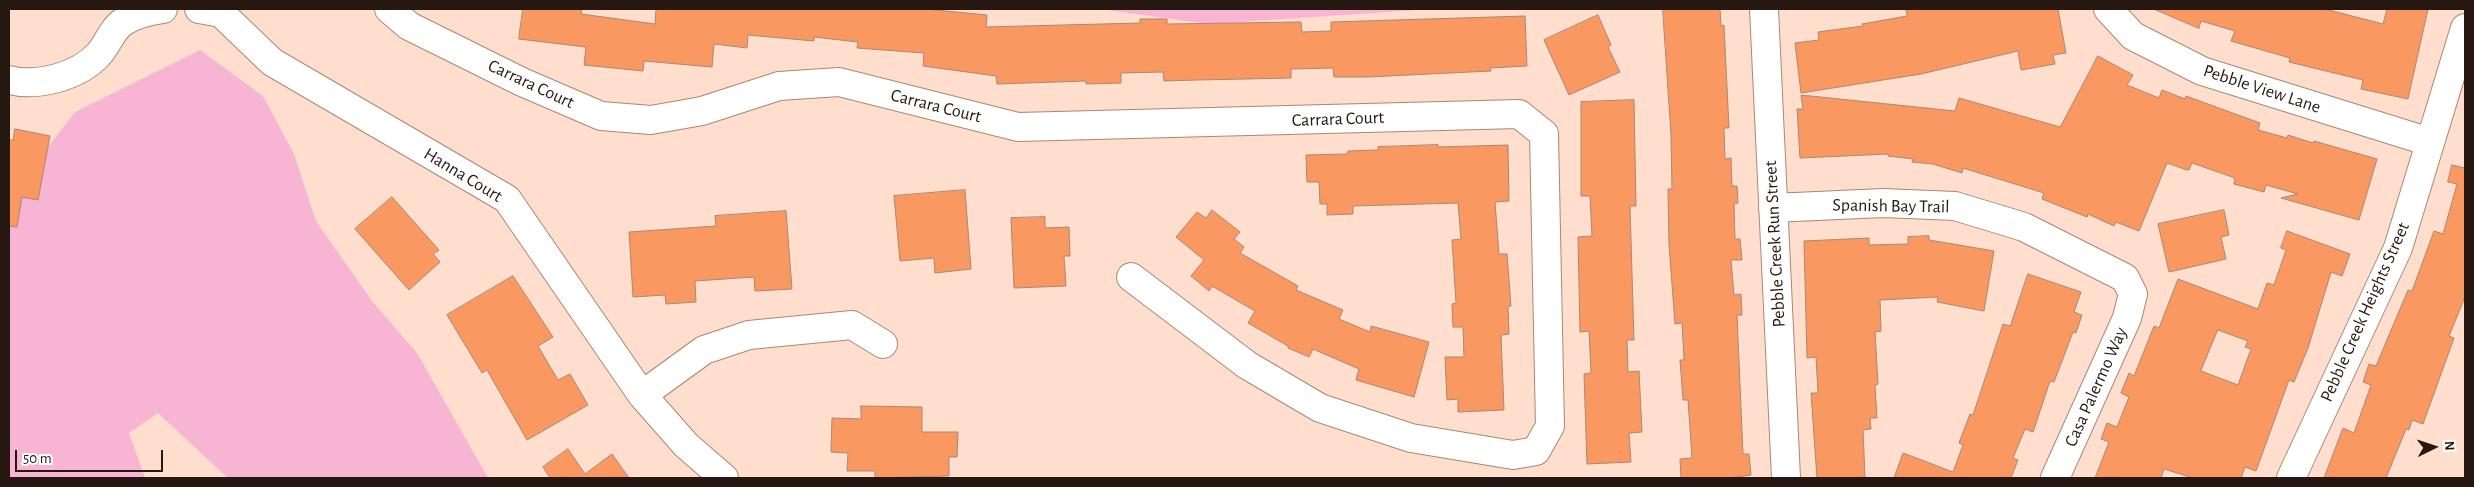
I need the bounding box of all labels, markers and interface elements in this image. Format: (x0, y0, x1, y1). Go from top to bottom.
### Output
street label: Carrara Court (485, 55, 577, 113)
street label: Pebble View Lane (2201, 60, 2323, 118)
street label: Carrara Court (889, 84, 983, 128)
street label: Carrara Court (1291, 107, 1385, 131)
street label: Hanna Court (420, 143, 506, 207)
street label: Pebble Creek Run Street (1760, 160, 1790, 328)
street label: Spanish Bay Trail (1832, 194, 1950, 218)
street label: Pebble Creek Heights Street (2316, 219, 2414, 405)
street label: Casa Palermo Way (2060, 324, 2132, 450)
north arrow (2409, 422, 2459, 472)
scale bar (18, 440, 165, 472)
text: N (2442, 441, 2456, 451)
text: 50 m (23, 451, 52, 466)

